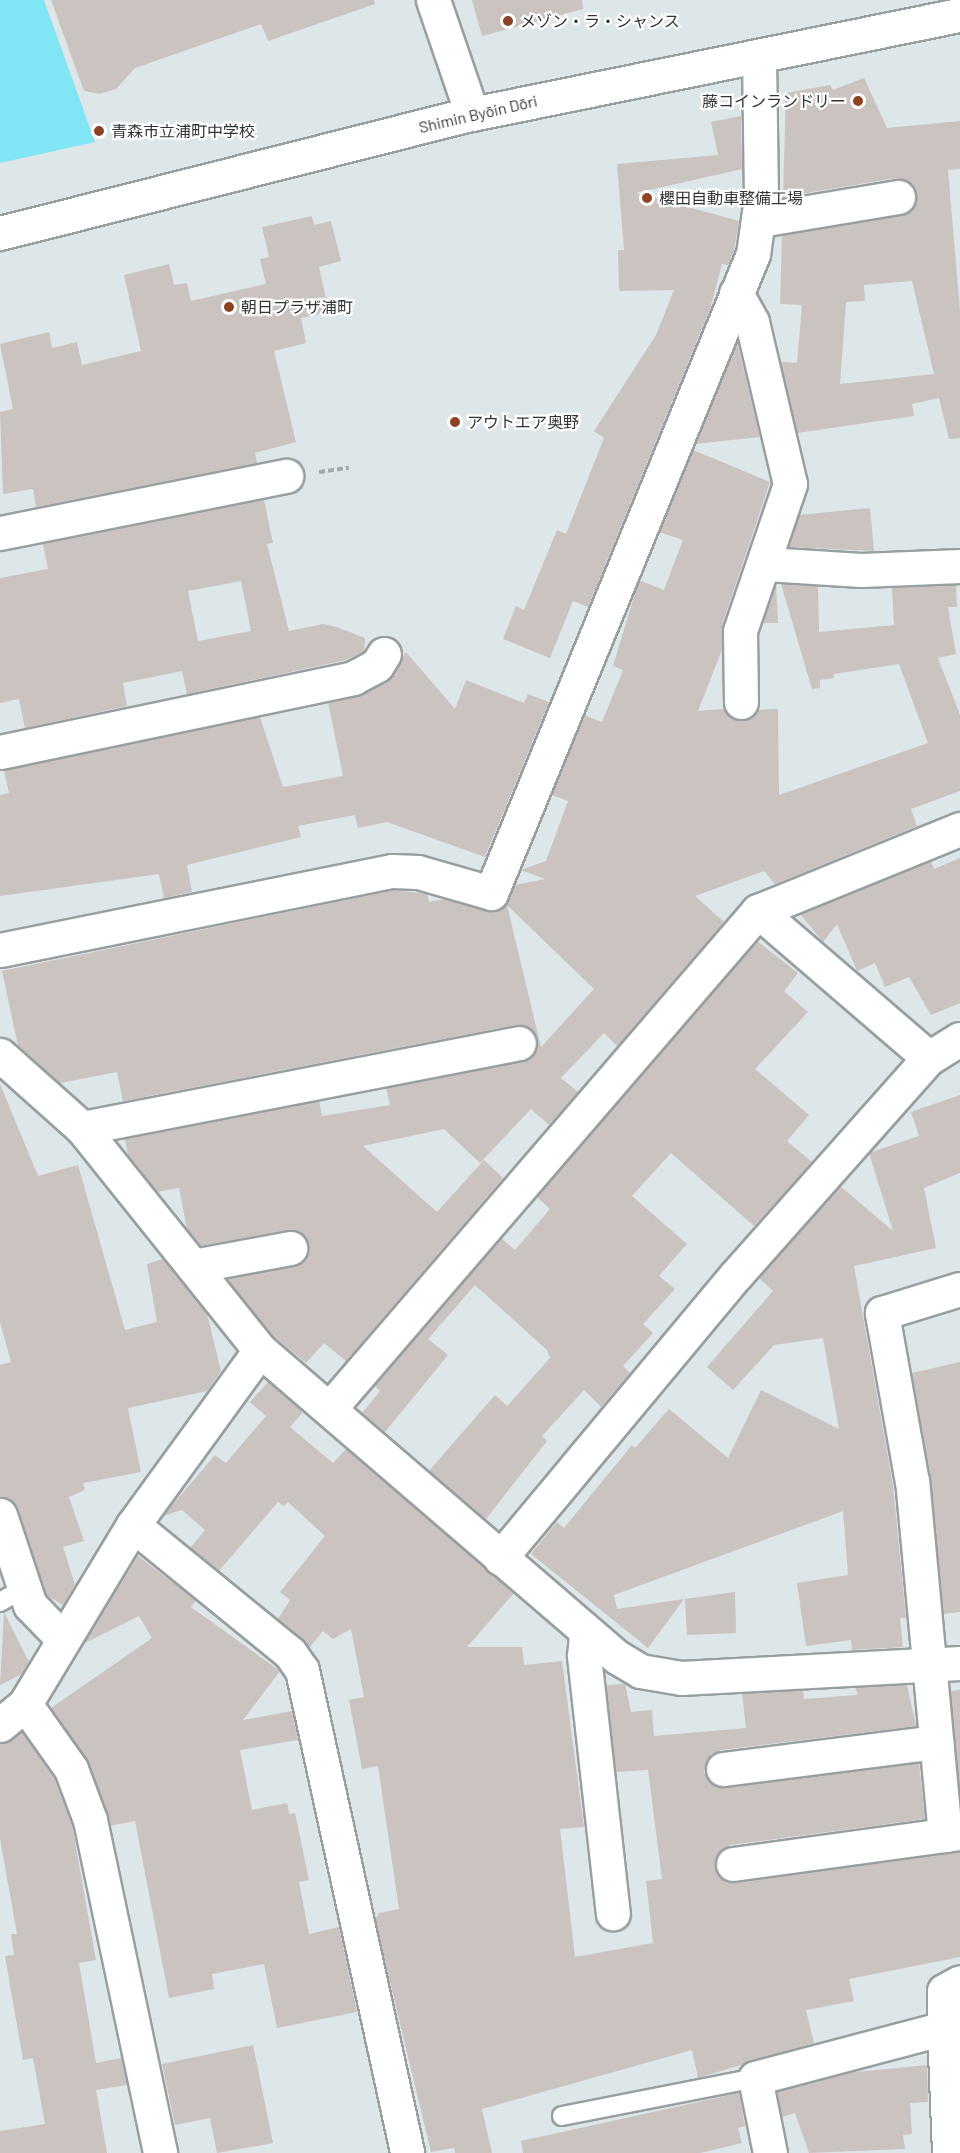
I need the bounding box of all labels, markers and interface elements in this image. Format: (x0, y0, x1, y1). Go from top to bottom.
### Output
place label: メゾン・ラ・シャンス (520, 11, 680, 31)
marker: メゾン・ラ・シャンス (501, 14, 515, 28)
street label: Shimin Byōin Dōri (417, 91, 539, 137)
place label: 藤コインランドリー (702, 91, 846, 111)
marker: 藤コインランドリー (851, 94, 865, 108)
place label: 青森市立浦町中学校 (111, 121, 255, 141)
marker: 青森市立浦町中学校 (92, 124, 106, 138)
place label: 櫻田自動車整備工場 (659, 188, 803, 208)
marker: 櫻田自動車整備工場 (640, 191, 654, 205)
place label: 朝日プラザ浦町 (241, 297, 353, 317)
marker: 朝日プラザ浦町 (222, 300, 236, 314)
place label: アウトエア奥野 (467, 412, 579, 432)
marker: アウトエア奥野 (448, 415, 462, 429)

